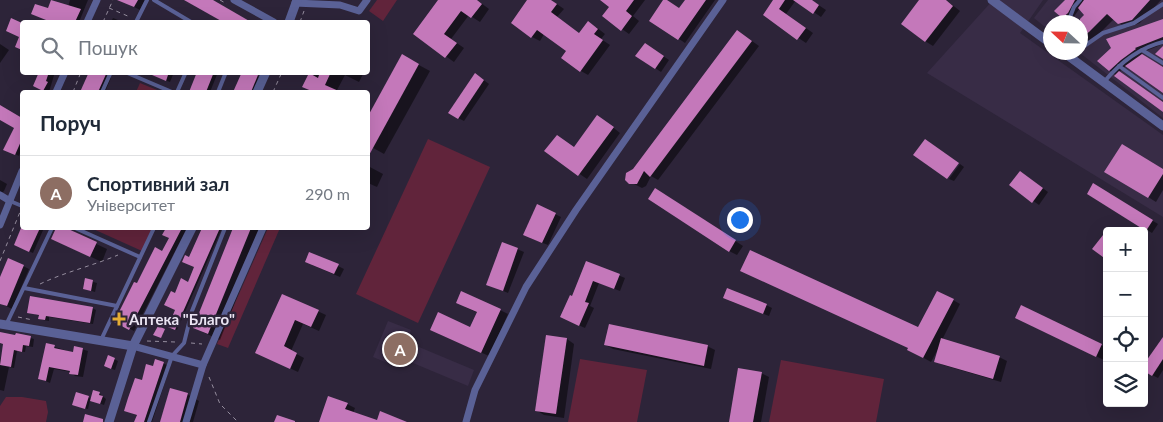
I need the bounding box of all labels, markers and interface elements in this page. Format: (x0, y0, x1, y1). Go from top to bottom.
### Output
north arrow (1043, 15, 1088, 60)
search box (20, 20, 370, 75)
icon: search (38, 34, 66, 62)
text: Пошук (78, 36, 138, 59)
text: Поруч (40, 110, 101, 135)
text: Спортивний зал (87, 172, 229, 195)
text: A (50, 184, 62, 203)
text: 290 m (305, 184, 350, 203)
text: Університет (87, 195, 175, 214)
your location (727, 207, 753, 233)
map controls (1103, 227, 1148, 407)
button: + (1103, 227, 1148, 272)
button: − (1103, 272, 1148, 317)
place label: Аптека "Благо" (128, 310, 235, 328)
marker: Аптека "Благо" (113, 313, 125, 325)
button: locate (1103, 317, 1148, 362)
pin: A (384, 330, 416, 368)
button: layers (1103, 362, 1148, 407)

